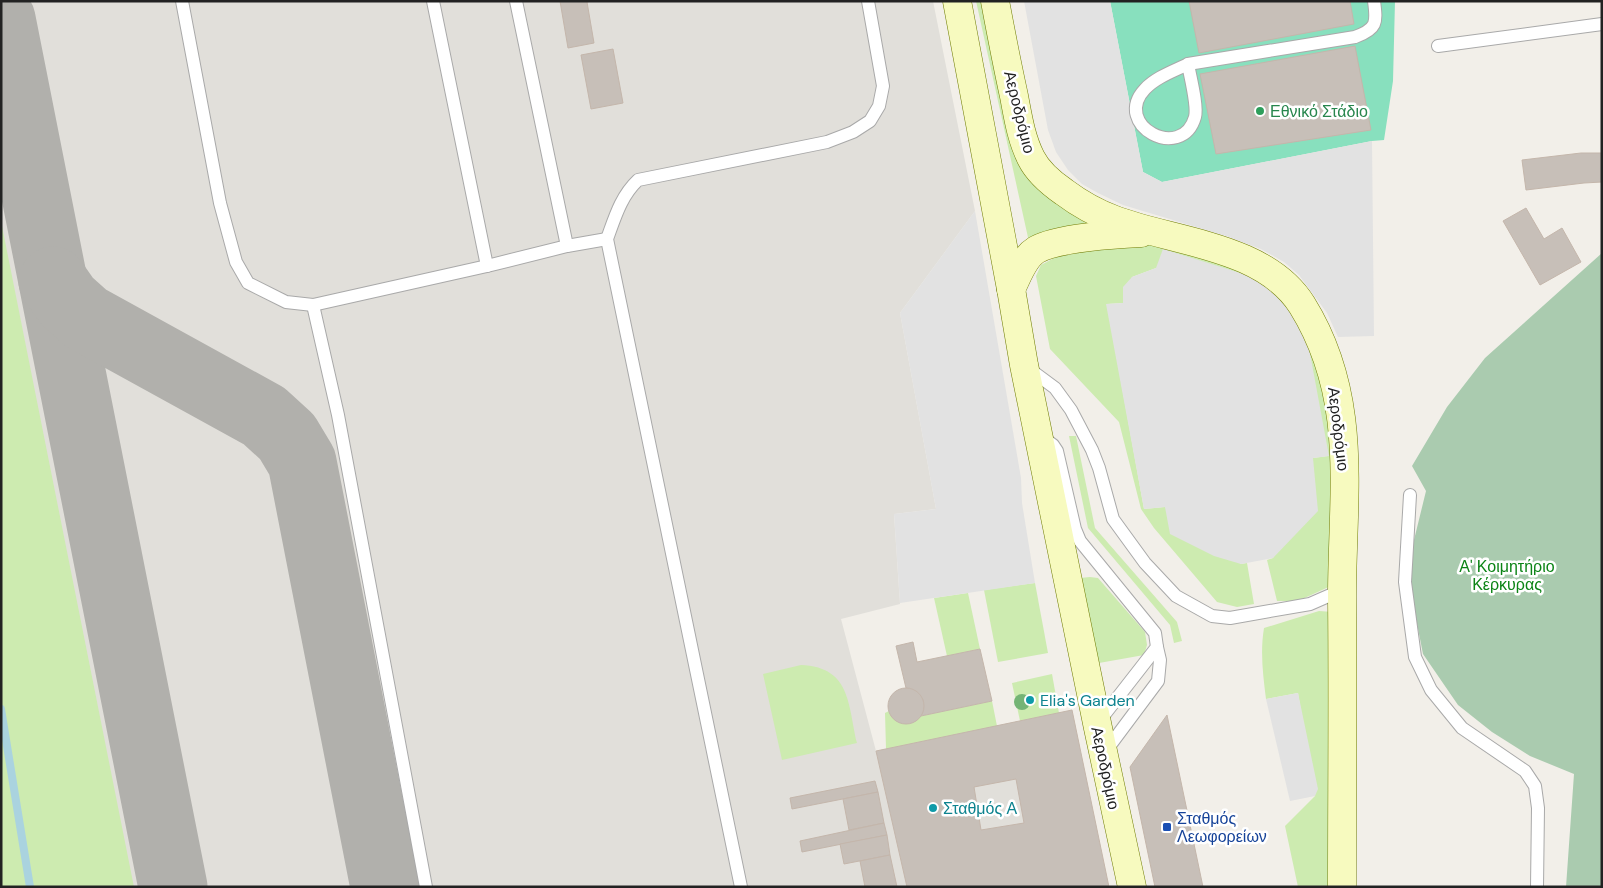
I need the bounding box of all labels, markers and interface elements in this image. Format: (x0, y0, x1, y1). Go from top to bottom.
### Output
street label: Αεροδρόμιο (999, 69, 1040, 156)
place label: Εθνικό Στάδιο (1270, 101, 1368, 122)
marker: Εθνικό Στάδιο (1254, 105, 1266, 117)
street label: Αεροδρόμιο (1323, 386, 1354, 472)
park label: Α' Κοιμητήριο Κέρκυρας (1459, 556, 1555, 595)
place label: Elia's Garden (1040, 690, 1135, 711)
marker: Elia's Garden (1024, 694, 1036, 706)
street label: Αεροδρόμιο (1086, 725, 1125, 812)
place label: Σταθμός Α (943, 798, 1017, 819)
marker: Σταθμός Α (927, 802, 939, 814)
place label: Σταθμός Λεωφορείων (1177, 808, 1267, 847)
marker: Σταθμός Λεωφορείων (1161, 821, 1173, 833)

